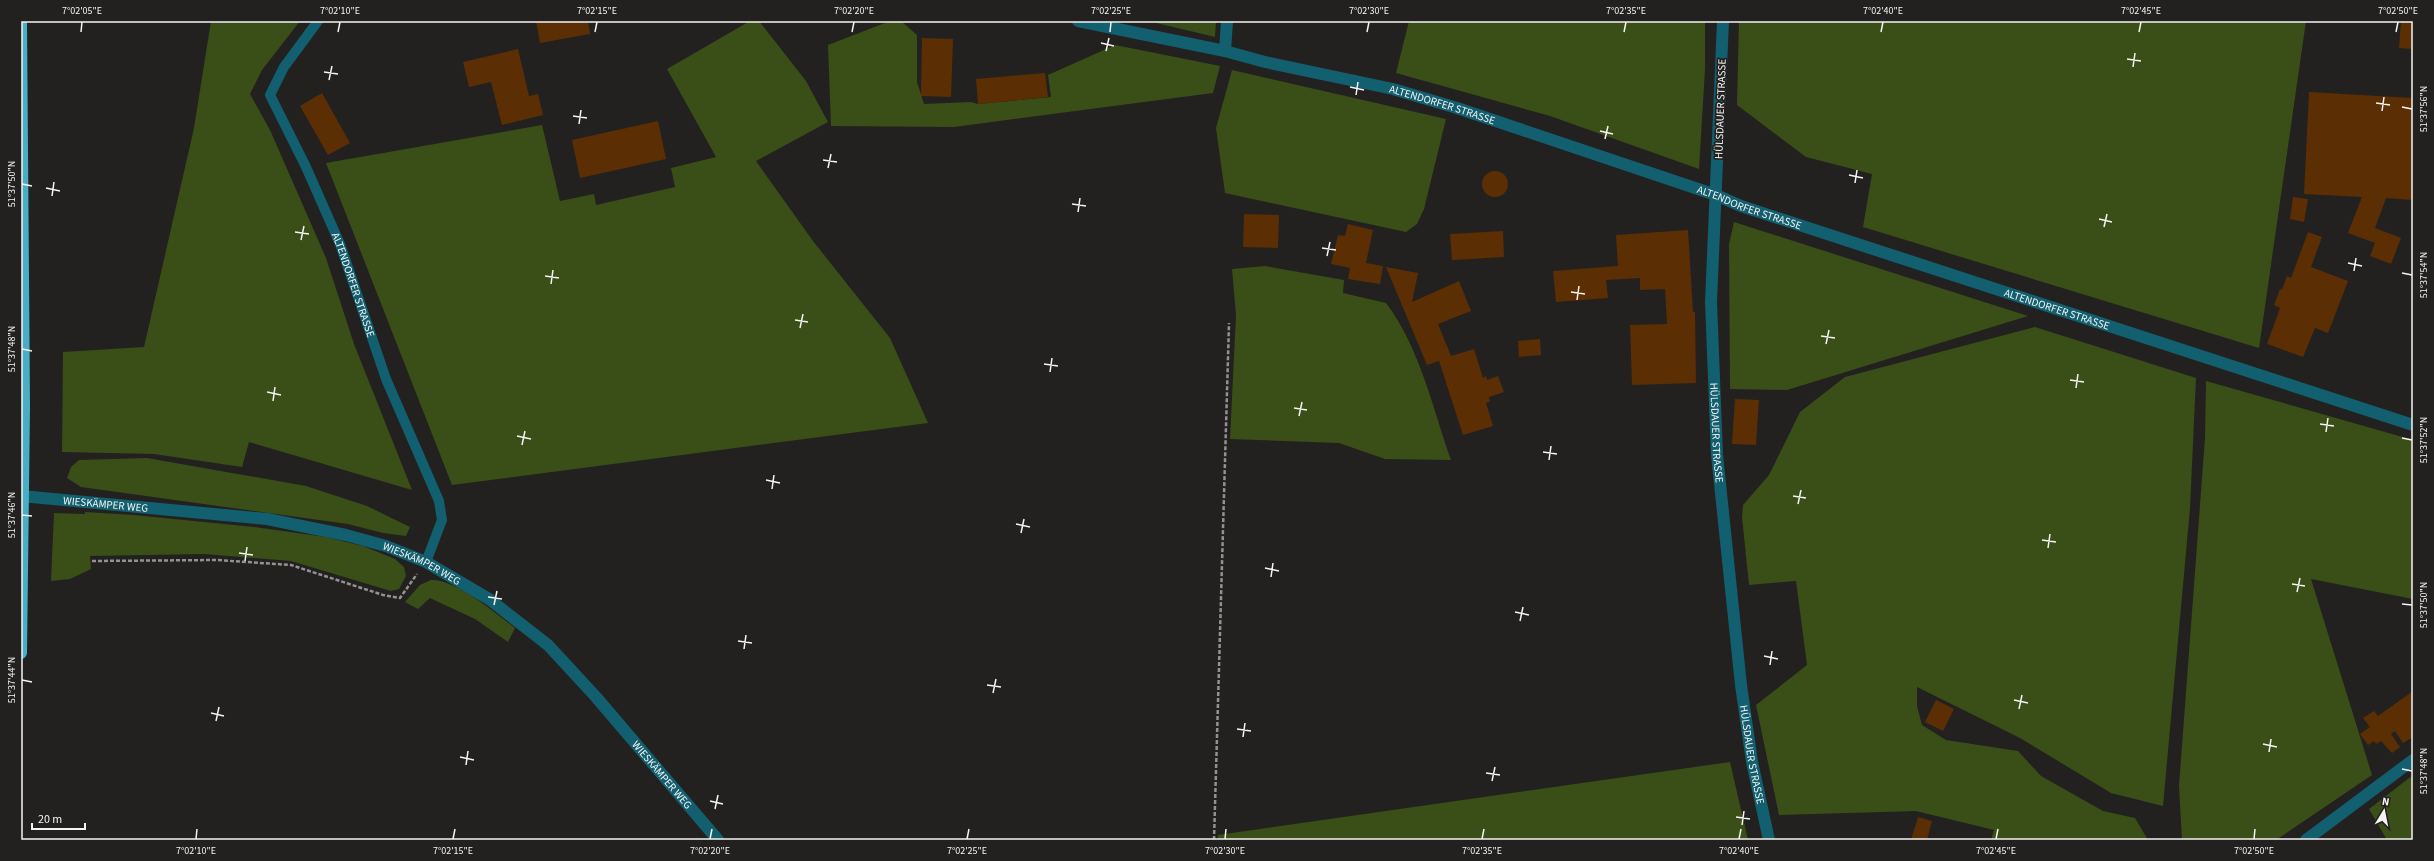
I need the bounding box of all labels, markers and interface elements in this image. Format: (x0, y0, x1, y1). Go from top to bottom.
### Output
text: 7°02'05"E (62, 4, 102, 18)
text: 7°02'10"E (320, 4, 360, 18)
text: 7°02'15"E (577, 4, 617, 18)
text: 7°02'20"E (834, 4, 874, 18)
text: 7°02'25"E (1091, 4, 1131, 18)
text: 7°02'30"E (1349, 4, 1389, 18)
text: 7°02'35"E (1606, 4, 1646, 18)
text: 7°02'40"E (1863, 4, 1903, 18)
text: 7°02'45"E (2121, 4, 2161, 18)
text: 7°02'50"E (2378, 4, 2418, 18)
street label: HÜLSDAUER STRASSE (1711, 58, 1730, 159)
street label: ALTENDORFER STRASSE (1388, 81, 1497, 128)
text: 51°37'56"N (2417, 86, 2431, 132)
text: 51°37'50"N (5, 161, 19, 207)
street label: ALTENDORFER STRASSE (1695, 182, 1804, 233)
street label: ALTENDORFER STRASSE (328, 230, 378, 339)
text: 51°37'54"N (2417, 252, 2431, 298)
street label: ALTENDORFER STRASSE (2002, 285, 2112, 334)
text: 51°37'48"N (5, 326, 19, 372)
street label: HÜLSDAUER STRASSE (1706, 382, 1727, 484)
text: 51°37'52"N (2417, 417, 2431, 463)
text: 51°37'46"N (5, 492, 19, 538)
street label: WIESKÄMPER WEG (62, 493, 149, 516)
street label: WIESKÄMPER WEG (380, 538, 464, 589)
text: 51°37'50"N (2417, 582, 2431, 628)
text: 51°37'44"N (5, 657, 19, 703)
street label: HÜLSDAUER STRASSE (1736, 704, 1768, 806)
street label: WIESKÄMPER WEG (629, 738, 695, 812)
text: 51°37'48"N (2417, 748, 2431, 794)
north arrow (2364, 791, 2404, 831)
text: N (2381, 794, 2391, 810)
scale bar (32, 805, 85, 831)
text: 20 m (38, 811, 62, 828)
text: 7°02'10"E (176, 844, 216, 858)
text: 7°02'15"E (433, 844, 473, 858)
text: 7°02'20"E (690, 844, 730, 858)
text: 7°02'25"E (947, 844, 987, 858)
text: 7°02'30"E (1205, 844, 1245, 858)
text: 7°02'35"E (1462, 844, 1502, 858)
text: 7°02'40"E (1719, 844, 1759, 858)
text: 7°02'45"E (1976, 844, 2016, 858)
text: 7°02'50"E (2234, 844, 2274, 858)

